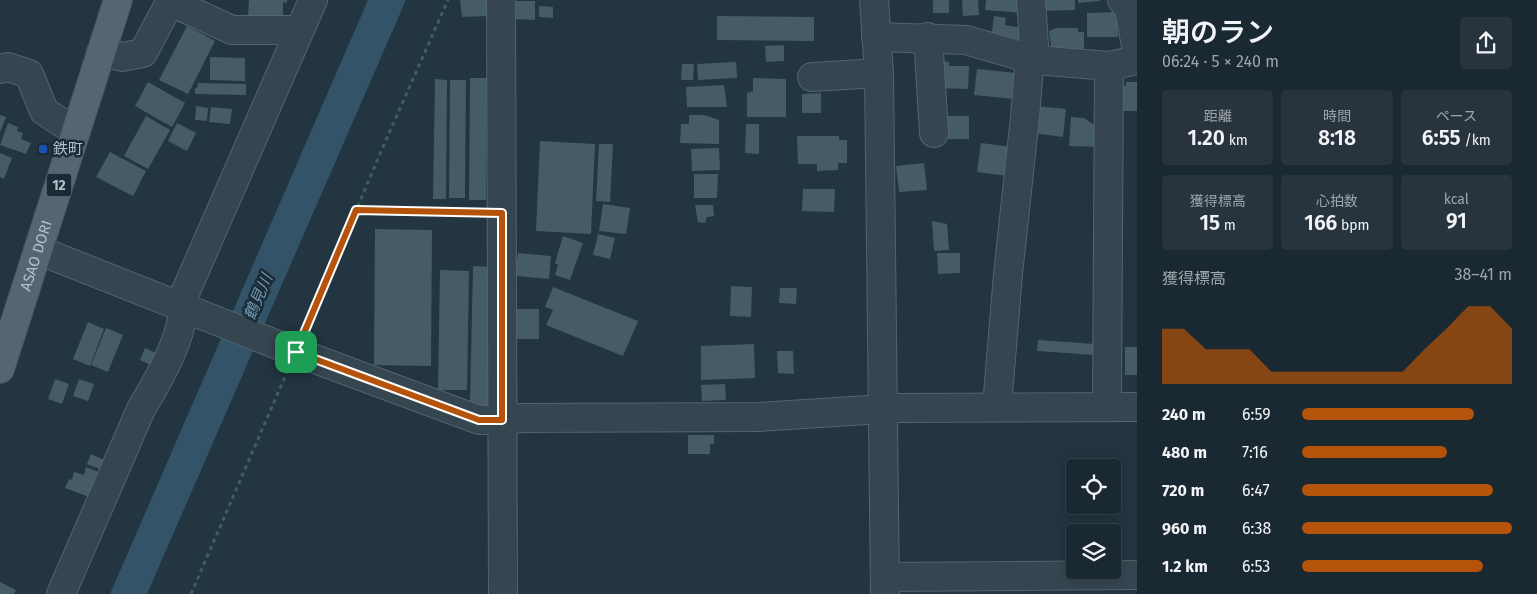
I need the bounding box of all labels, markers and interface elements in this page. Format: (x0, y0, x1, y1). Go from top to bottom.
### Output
text: 朝のラン (1162, 16, 1274, 49)
button: share (1460, 17, 1512, 69)
text: 06:24 · 5 × 240 m (1162, 52, 1279, 71)
text: 距離 (1204, 108, 1232, 125)
text: 時間 (1323, 108, 1351, 125)
text: ペース (1436, 108, 1477, 125)
text: 1.20 (1187, 125, 1225, 151)
text: 8:18 (1318, 125, 1356, 151)
text: 6:55 (1422, 125, 1461, 151)
text: km (1225, 132, 1248, 149)
text: /km (1461, 132, 1491, 149)
place label: 鉄町 (53, 140, 83, 158)
marker: 鉄町 (37, 143, 49, 155)
road number: 12 (46, 174, 72, 196)
text: kcal (1444, 191, 1469, 208)
text: 獲得標高 (1190, 193, 1246, 210)
text: 心拍数 (1316, 193, 1358, 210)
text: 91 (1446, 208, 1467, 234)
text: 15 (1199, 210, 1220, 236)
text: 166 (1304, 210, 1337, 236)
text: m (1220, 217, 1236, 234)
text: bpm (1337, 217, 1370, 234)
street label: ASAO DORI (17, 218, 56, 293)
text: 38–41 m (1455, 265, 1512, 284)
water label: 鶴見川 (240, 269, 277, 323)
text: 獲得標高 (1162, 269, 1226, 288)
pin (275, 331, 317, 373)
icon: arrive (282, 338, 310, 366)
text: 240 m (1162, 405, 1206, 424)
text: 6:59 (1242, 405, 1271, 424)
text: 480 m (1162, 443, 1207, 462)
text: 7:16 (1242, 443, 1268, 462)
map controls (1066, 459, 1121, 579)
button: locate (1066, 459, 1121, 514)
text: 720 m (1162, 481, 1204, 500)
text: 6:47 (1242, 481, 1270, 500)
text: 960 m (1162, 519, 1207, 538)
text: 6:38 (1242, 519, 1271, 538)
button: layers (1066, 524, 1121, 579)
text: 1.2 km (1162, 557, 1208, 576)
text: 6:53 (1242, 557, 1270, 576)

